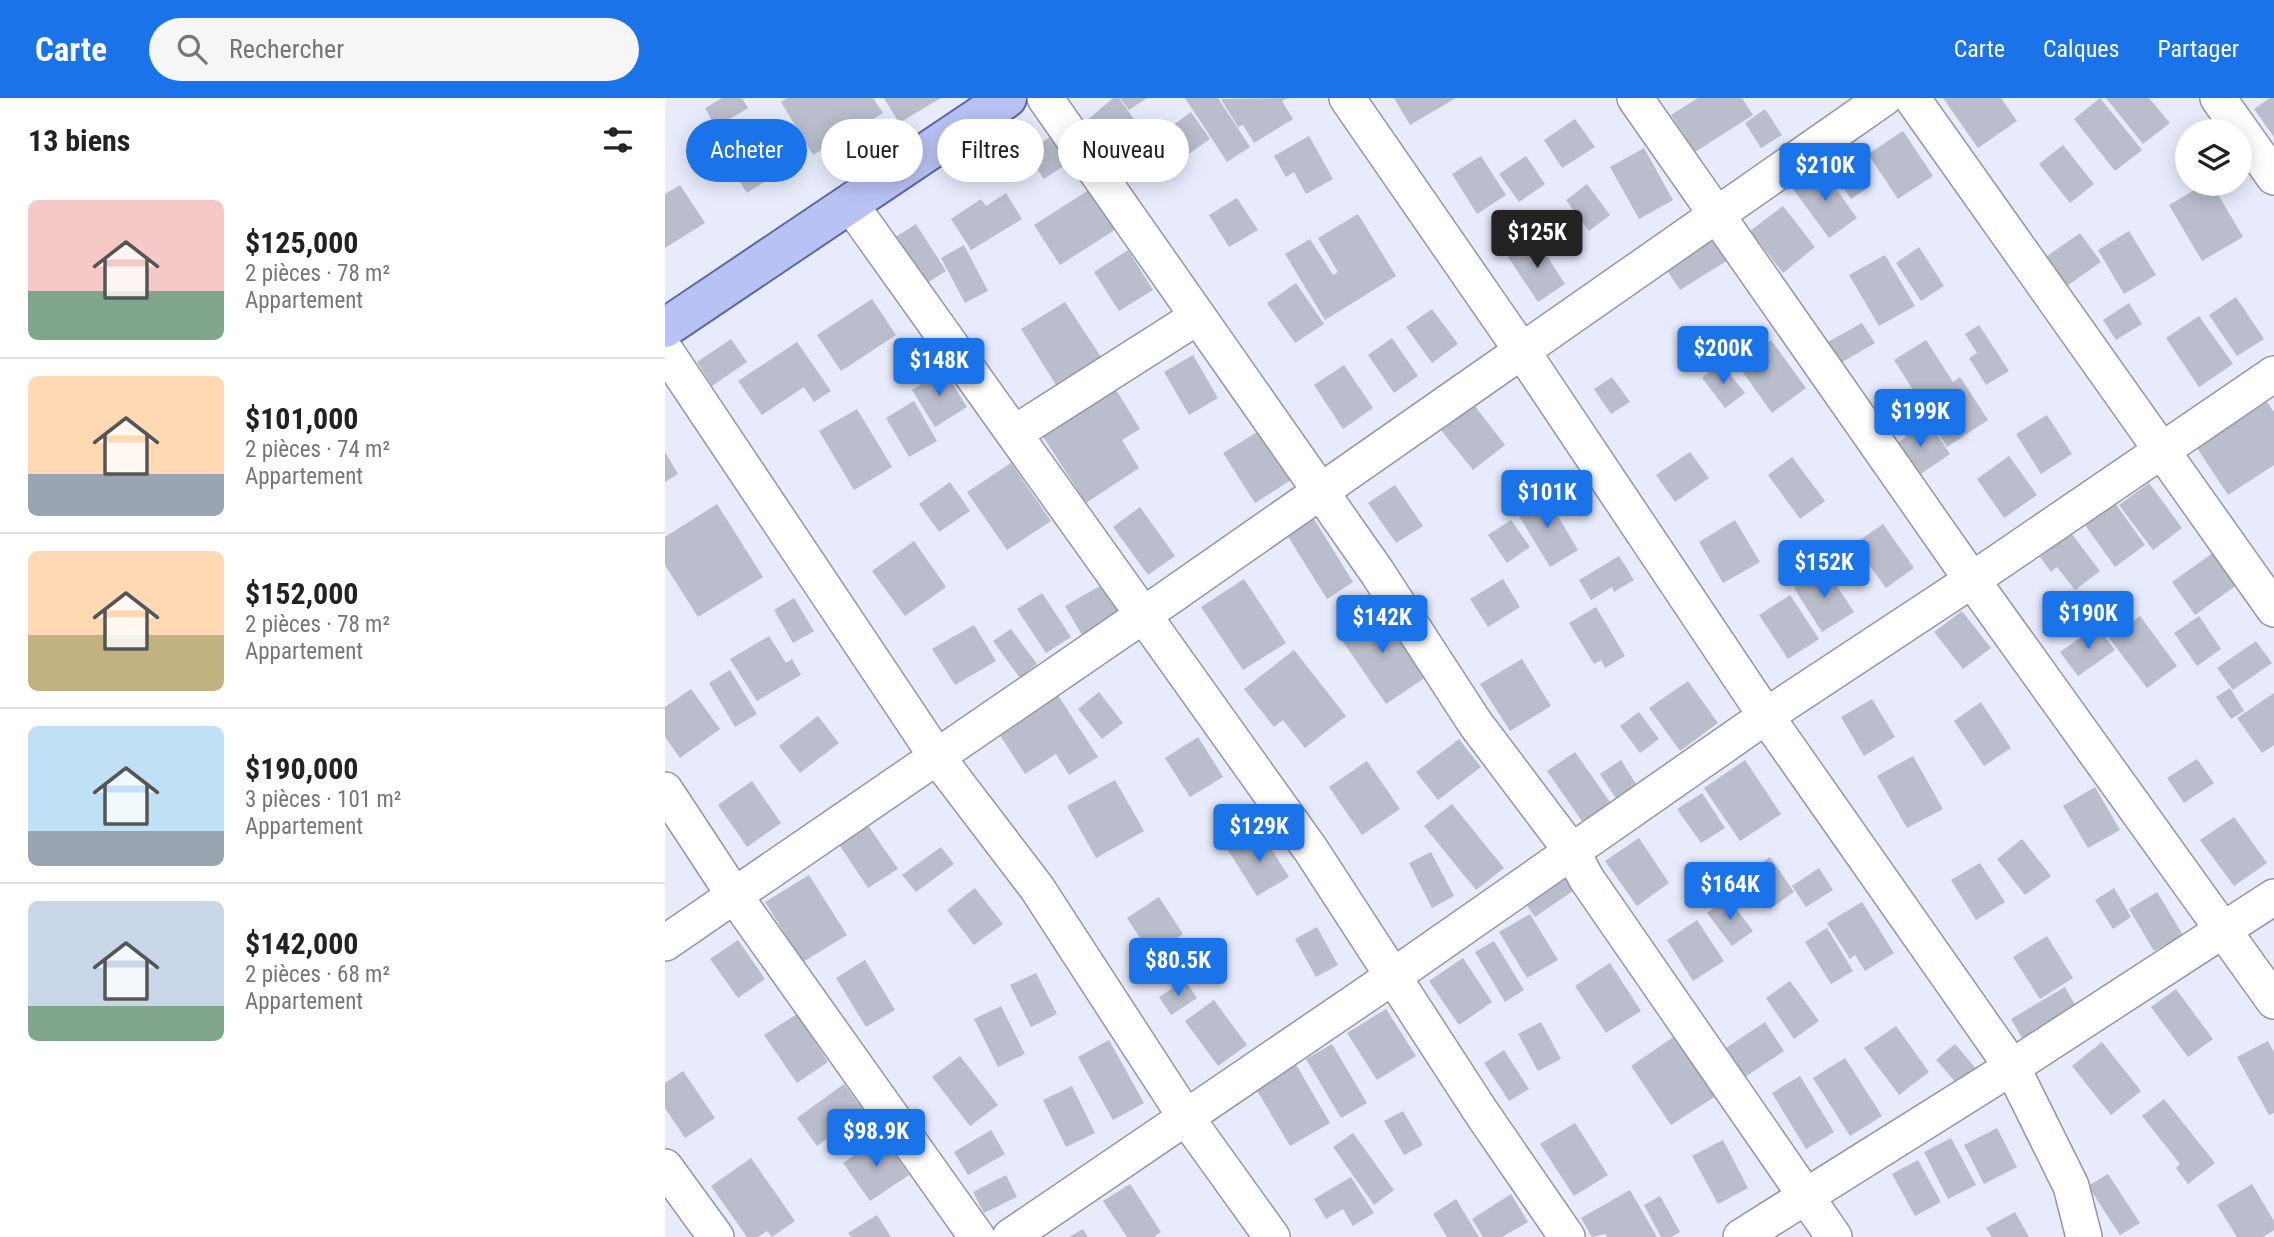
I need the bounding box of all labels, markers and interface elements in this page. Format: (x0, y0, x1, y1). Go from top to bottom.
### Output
search box (149, 18, 639, 81)
text: Carte (35, 30, 107, 69)
icon: search (173, 30, 211, 68)
text: Rechercher (229, 34, 344, 64)
text: Carte (1954, 35, 2005, 63)
text: Calques (2043, 35, 2119, 63)
text: Partager (2157, 35, 2239, 63)
chip: Acheter (686, 119, 807, 182)
chip: Louer (821, 119, 923, 182)
chip: Filtres (937, 119, 1044, 182)
chip: Nouveau (1058, 119, 1189, 182)
map controls (2175, 119, 2252, 196)
button: layers (2175, 119, 2252, 196)
icon: filters (599, 121, 637, 159)
text: 13 biens (28, 123, 130, 158)
pin: $210K (1776, 144, 1874, 203)
text: $210K (1795, 152, 1855, 179)
pin: $125K (1488, 211, 1586, 270)
text: $125K (1507, 219, 1567, 246)
text: $125,000 (245, 225, 358, 260)
icon: home (84, 228, 168, 312)
text: 2 pièces · 78 m² (245, 260, 390, 287)
text: Appartement (245, 287, 363, 314)
pin: $200K (1674, 327, 1772, 386)
text: $200K (1693, 335, 1753, 362)
pin: $148K (890, 338, 988, 398)
text: $148K (909, 347, 969, 374)
pin: $199K (1871, 390, 1969, 449)
text: $199K (1890, 398, 1950, 425)
text: $101,000 (245, 401, 358, 436)
icon: home (84, 404, 168, 488)
text: 2 pièces · 74 m² (245, 436, 390, 463)
text: Appartement (245, 463, 363, 490)
pin: $101K (1498, 470, 1596, 530)
text: $101K (1517, 479, 1577, 506)
pin: $152K (1775, 540, 1873, 600)
text: $152K (1794, 549, 1854, 576)
text: $152,000 (245, 576, 358, 611)
icon: home (84, 579, 168, 663)
pin: $190K (2039, 592, 2137, 651)
pin: $142K (1333, 596, 1431, 655)
text: $190K (2058, 600, 2118, 627)
text: $142K (1352, 604, 1412, 631)
text: 2 pièces · 78 m² (245, 611, 390, 638)
text: Appartement (245, 638, 363, 665)
text: $190,000 (245, 751, 358, 786)
icon: home (84, 754, 168, 838)
text: 3 pièces · 101 m² (245, 786, 401, 813)
pin: $129K (1210, 804, 1308, 864)
text: Appartement (245, 813, 363, 840)
text: $129K (1229, 813, 1289, 840)
pin: $164K (1681, 862, 1779, 922)
text: $164K (1700, 871, 1760, 898)
text: $142,000 (245, 926, 358, 961)
icon: home (84, 929, 168, 1013)
pin: $80.5K (1121, 939, 1235, 998)
text: $80.5K (1145, 947, 1211, 974)
text: 2 pièces · 68 m² (245, 961, 390, 988)
text: Appartement (245, 988, 363, 1015)
pin: $98.9K (819, 1110, 933, 1169)
text: $98.9K (843, 1118, 909, 1145)

